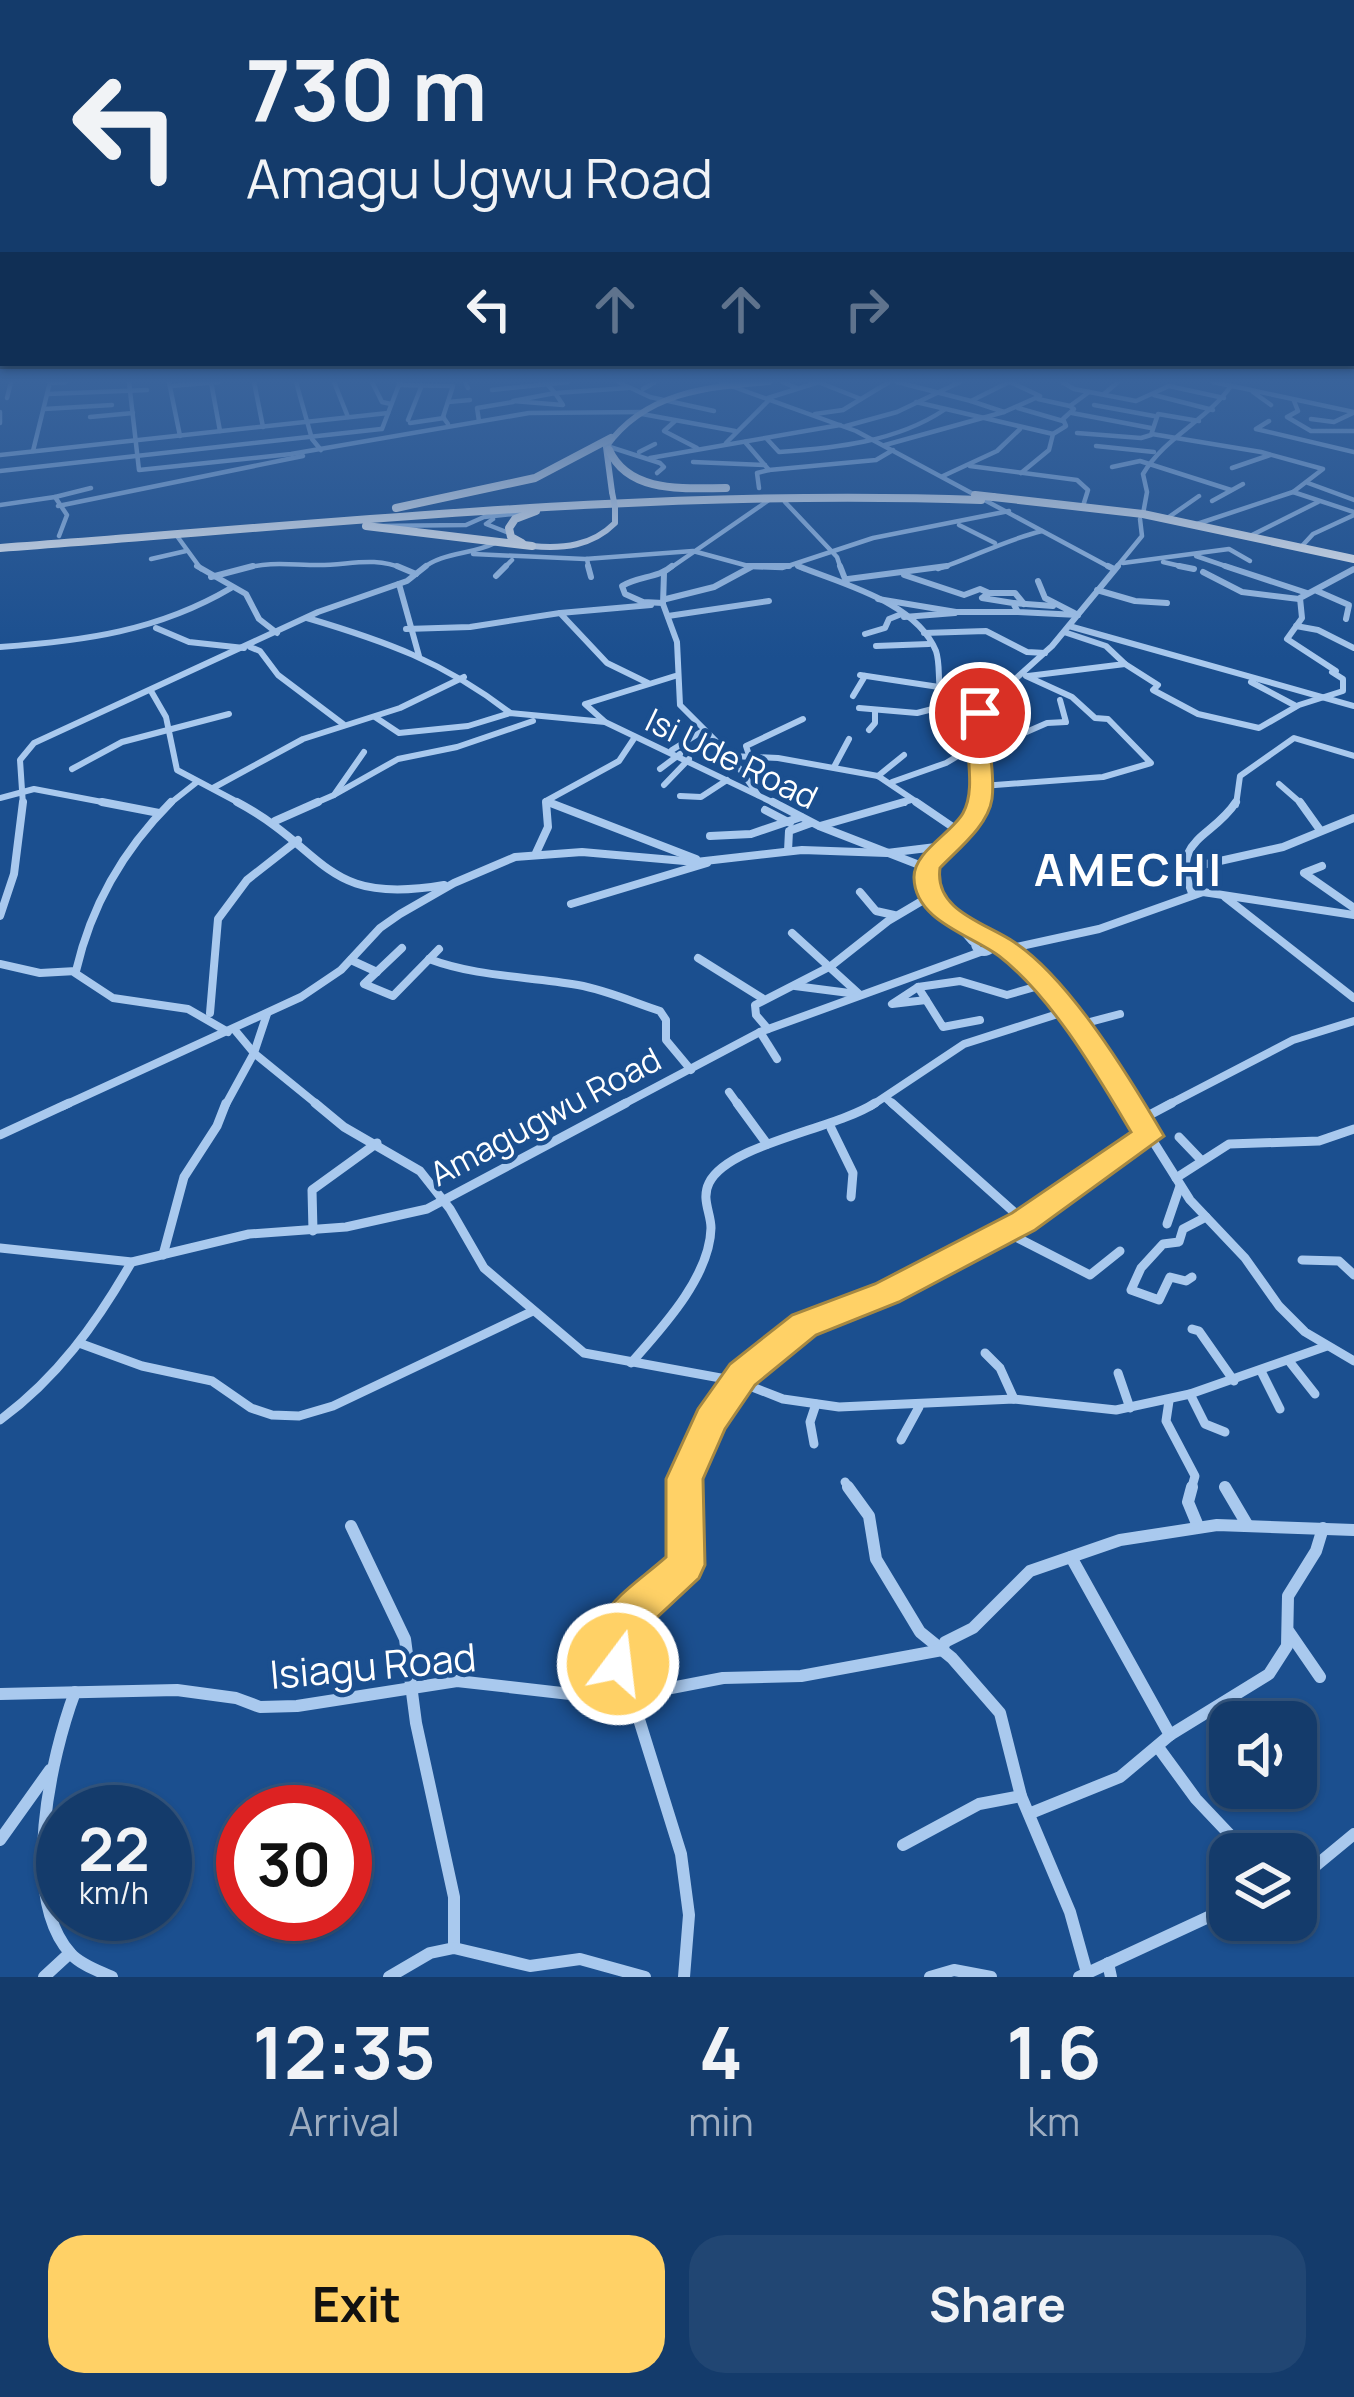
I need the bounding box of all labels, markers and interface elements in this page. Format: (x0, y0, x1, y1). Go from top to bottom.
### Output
text: 730 m (246, 31, 487, 146)
icon: left (48, 48, 204, 204)
text: Amagu Ugwu Road (246, 140, 713, 214)
icon: left (456, 276, 522, 342)
icon: ahead (582, 276, 648, 342)
icon: ahead (708, 276, 774, 342)
icon: right (834, 276, 900, 342)
pin (929, 662, 1031, 764)
icon: arrive (947, 680, 1013, 746)
street label: Isi Ude Road (638, 697, 826, 819)
district label: AMECHI (1034, 838, 1224, 900)
street label: Amagugwu Road (422, 1036, 668, 1196)
position arrow (555, 1601, 681, 1727)
street label: Isiagu Road (268, 1629, 478, 1701)
map controls (1209, 1701, 1317, 1941)
button: sound (1209, 1701, 1317, 1809)
speed limit sign: 30 (216, 1785, 372, 1941)
text: 22 (78, 1807, 150, 1889)
button: layers (1209, 1833, 1317, 1941)
text: km/h (79, 1872, 149, 1913)
text: 12:35 (253, 2002, 436, 2101)
text: 4 (699, 2002, 743, 2101)
text: 1.6 (1006, 2002, 1101, 2101)
text: Arrival (288, 2094, 400, 2148)
text: min (688, 2094, 754, 2148)
text: km (1028, 2094, 1080, 2148)
button: Exit (48, 2235, 665, 2373)
button: Share (689, 2235, 1306, 2373)

